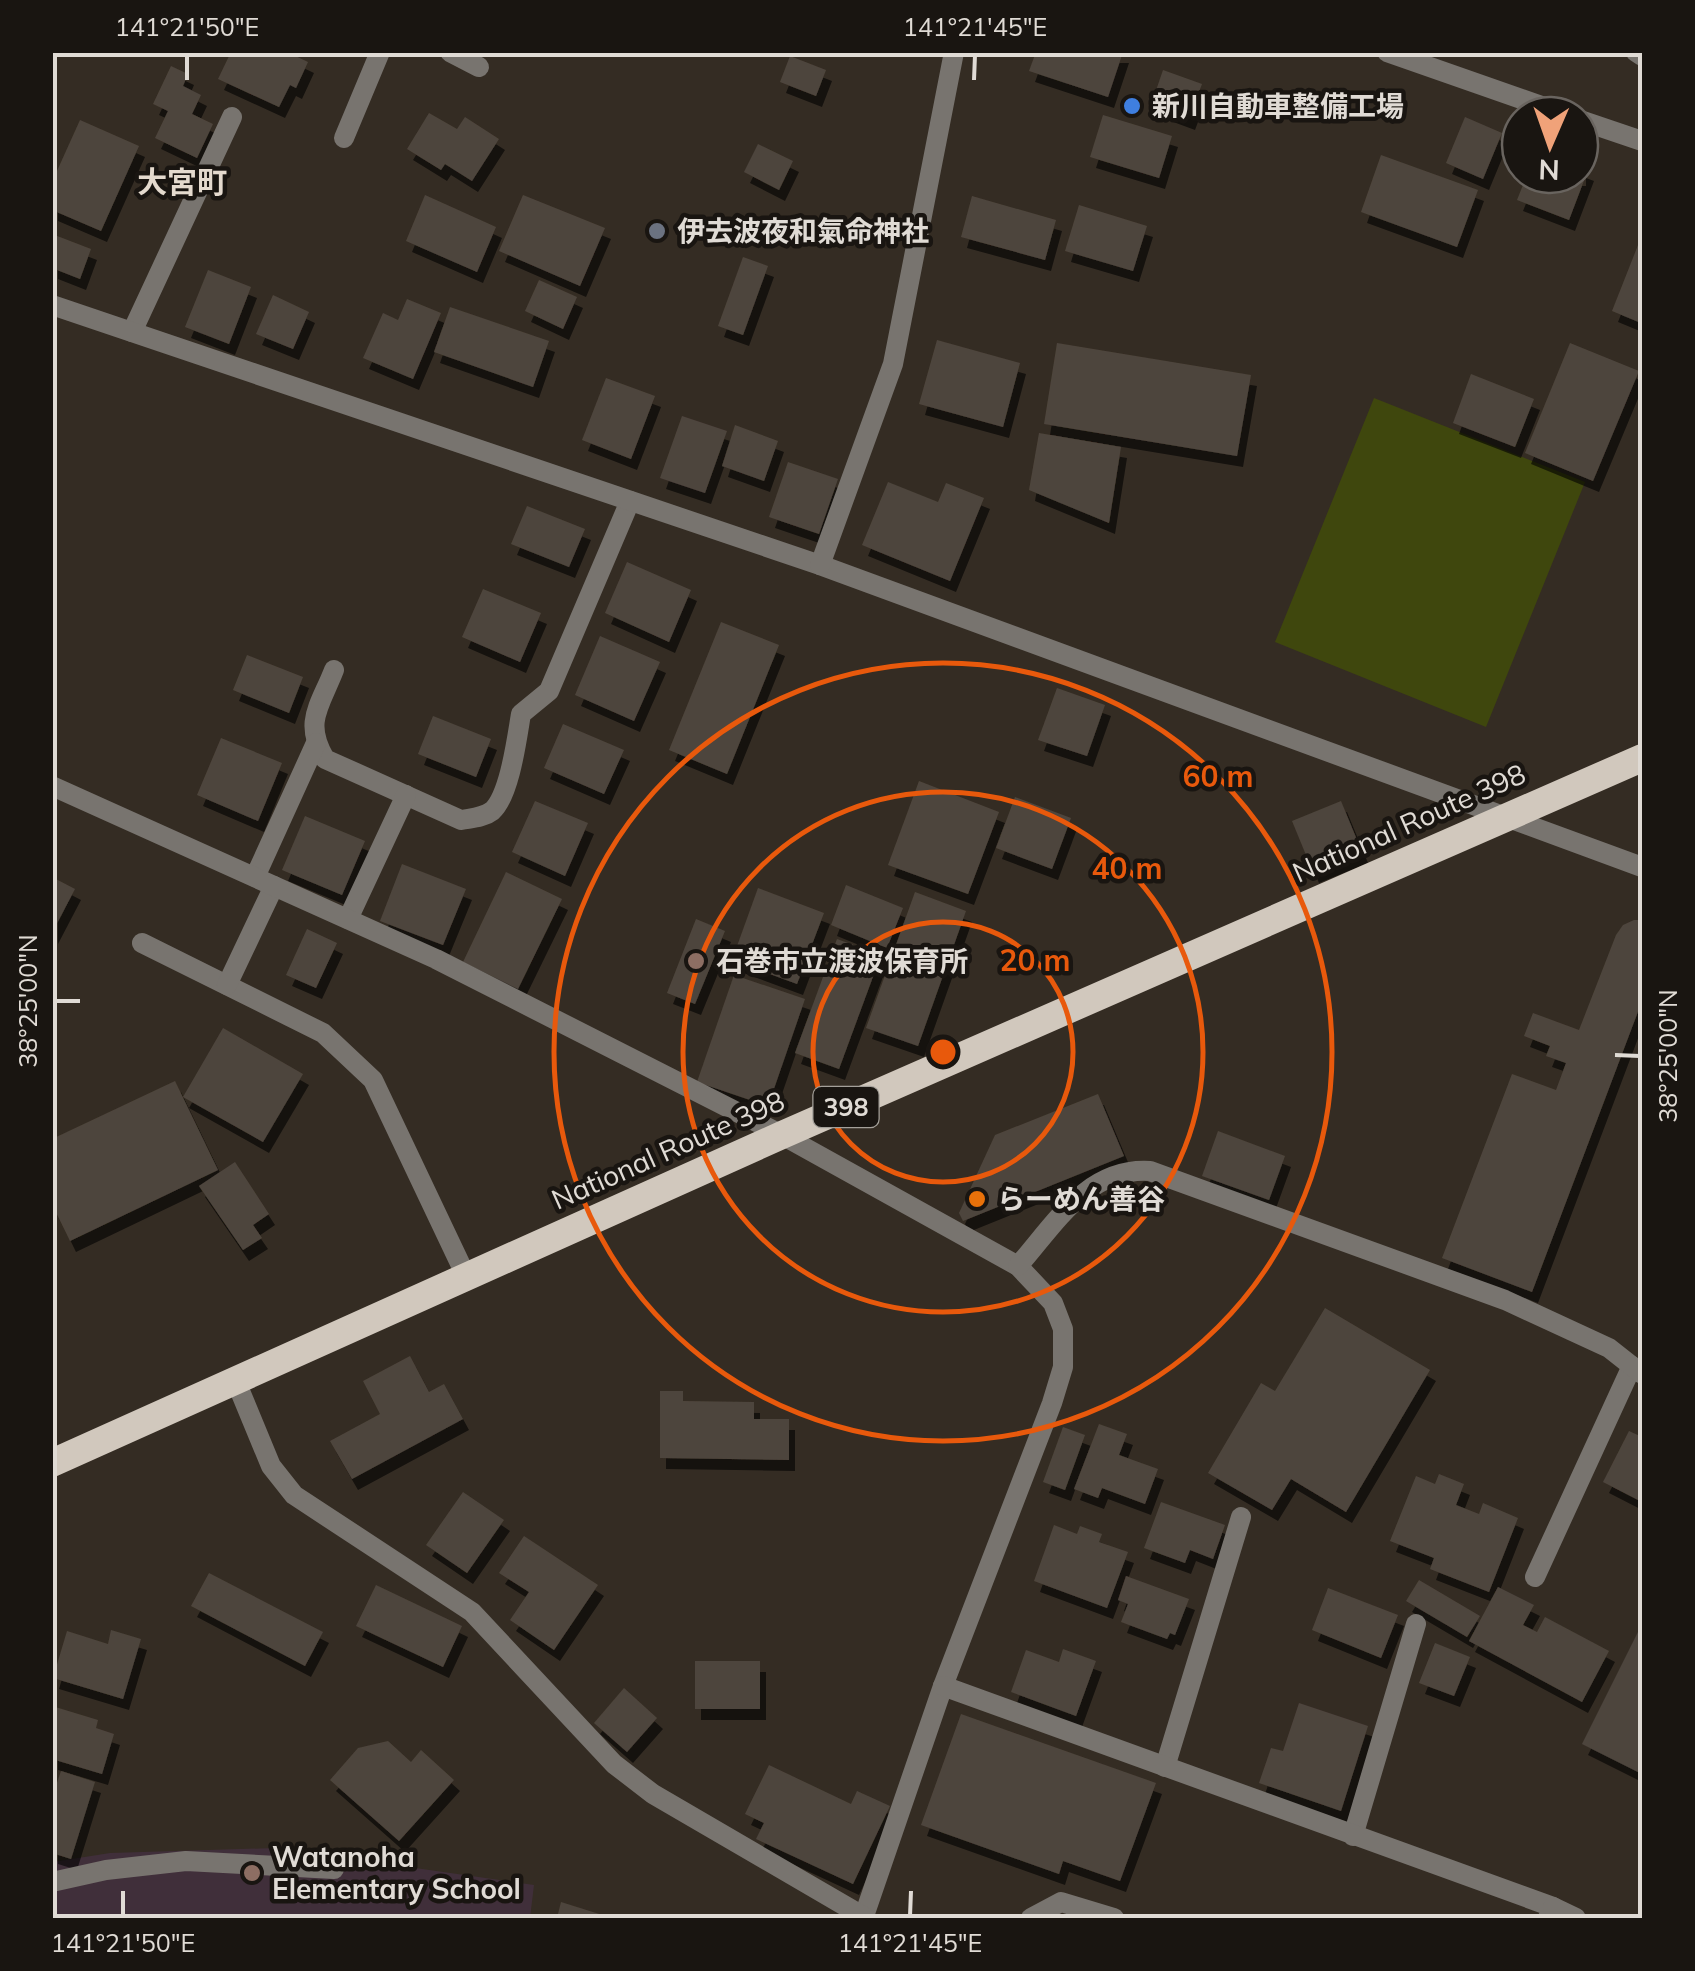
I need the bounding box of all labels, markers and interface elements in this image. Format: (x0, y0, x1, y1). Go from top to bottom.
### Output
text: 141°21'50"E (115, 11, 259, 42)
text: 141°21'45"E (903, 11, 1047, 42)
place label: 新川自動車整備工場 (1152, 88, 1404, 123)
marker: 新川自動車整備工場 (1121, 95, 1143, 117)
north arrow (1500, 95, 1600, 195)
text: N (1538, 153, 1560, 188)
district label: 大宮町 (137, 163, 227, 201)
place label: 伊去波夜和氣命神社 (677, 213, 929, 248)
marker: 伊去波夜和氣命神社 (646, 220, 668, 242)
street label: National Route 398 (1287, 755, 1531, 890)
text: 60 m (1182, 757, 1254, 795)
text: 40 m (1091, 849, 1163, 887)
text: 38°25'00"N (12, 934, 43, 1068)
text: 20 m (999, 941, 1071, 979)
place label: 石巻市立渡波保育所 (716, 943, 968, 978)
marker: 石巻市立渡波保育所 (685, 950, 707, 972)
text: 38°25'00"N (1652, 989, 1683, 1123)
centre of rings (925, 1034, 961, 1070)
street label: National Route 398 (546, 1082, 790, 1217)
road number: 398 (814, 1087, 878, 1127)
place label: らーめん善谷 (997, 1181, 1165, 1216)
marker: らーめん善谷 (966, 1188, 988, 1210)
place label: Watanoha Elementary School (272, 1839, 521, 1906)
marker: Watanoha Elementary School (241, 1862, 263, 1884)
text: 141°21'50"E (51, 1927, 195, 1958)
text: 141°21'45"E (838, 1927, 982, 1958)

